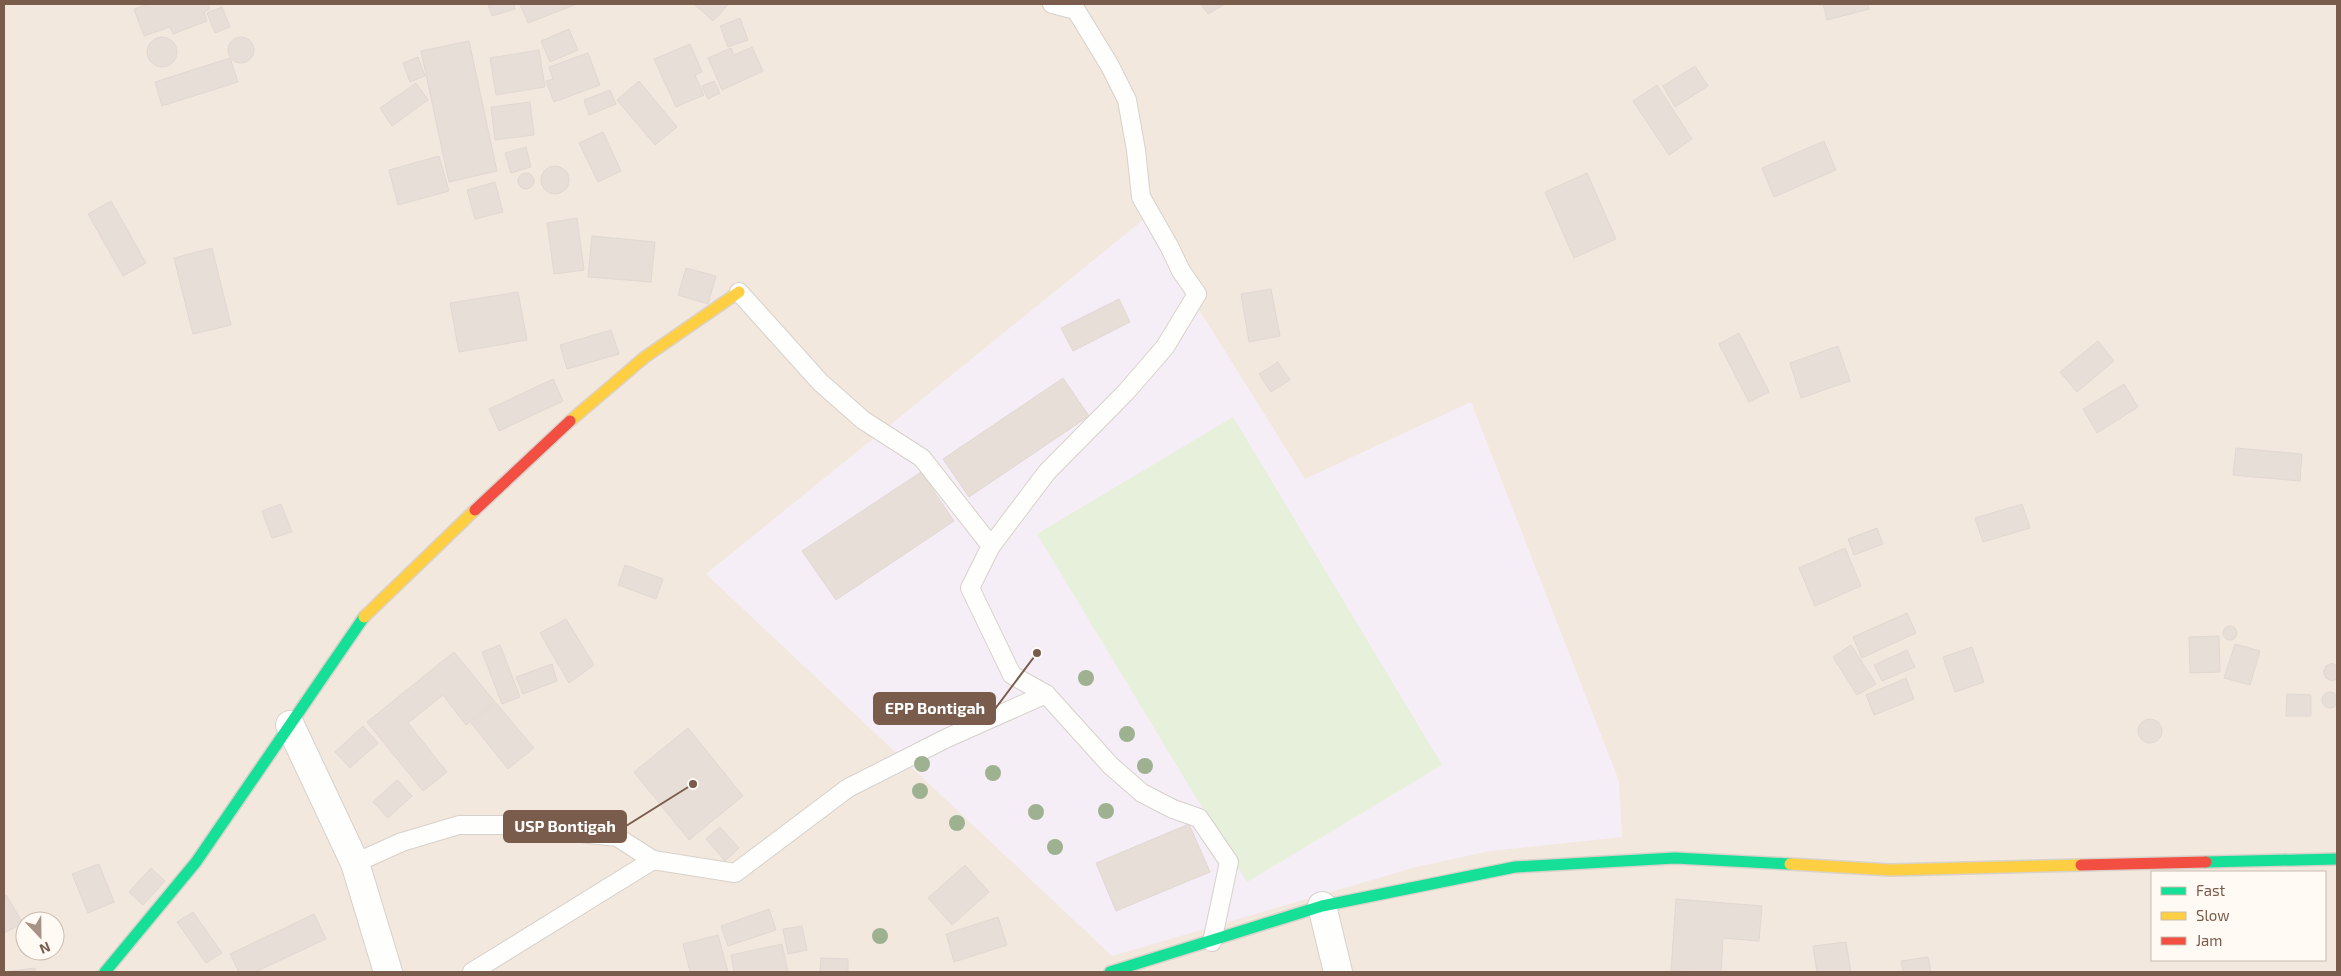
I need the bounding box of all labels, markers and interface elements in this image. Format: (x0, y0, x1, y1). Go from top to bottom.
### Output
callout: EPP Bontigah (874, 693, 995, 724)
text: EPP Bontigah (885, 698, 985, 717)
callout: USP Bontigah (504, 811, 626, 842)
text: USP Bontigah (514, 816, 616, 835)
legend (2151, 871, 2326, 961)
text: Fast (2196, 881, 2226, 899)
text: Slow (2196, 906, 2230, 924)
north arrow (15, 911, 65, 961)
text: Jam (2196, 931, 2222, 949)
text: N (37, 939, 53, 958)

